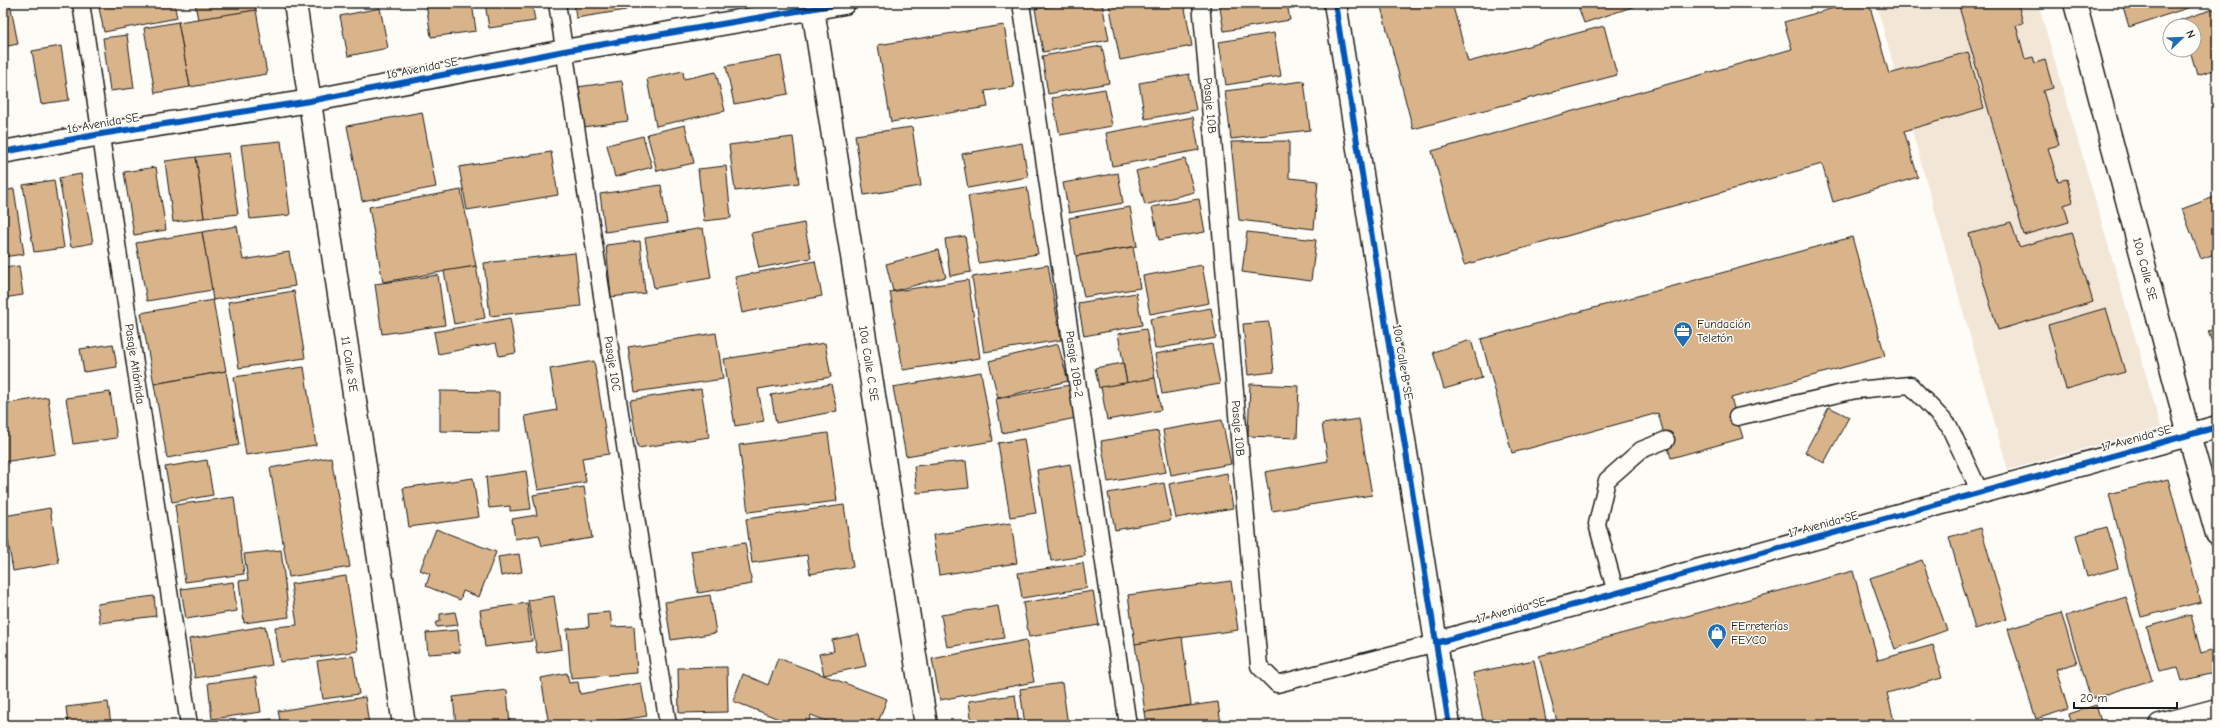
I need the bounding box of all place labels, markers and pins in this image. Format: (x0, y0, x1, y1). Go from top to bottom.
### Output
place label: Fundación Teletón (1697, 317, 1751, 345)
office icon: Fundación Teletón (1672, 320, 1694, 348)
place label: FErreterías FEYCO (1731, 619, 1788, 647)
shop icon: FErreterías FEYCO (1706, 622, 1728, 650)

